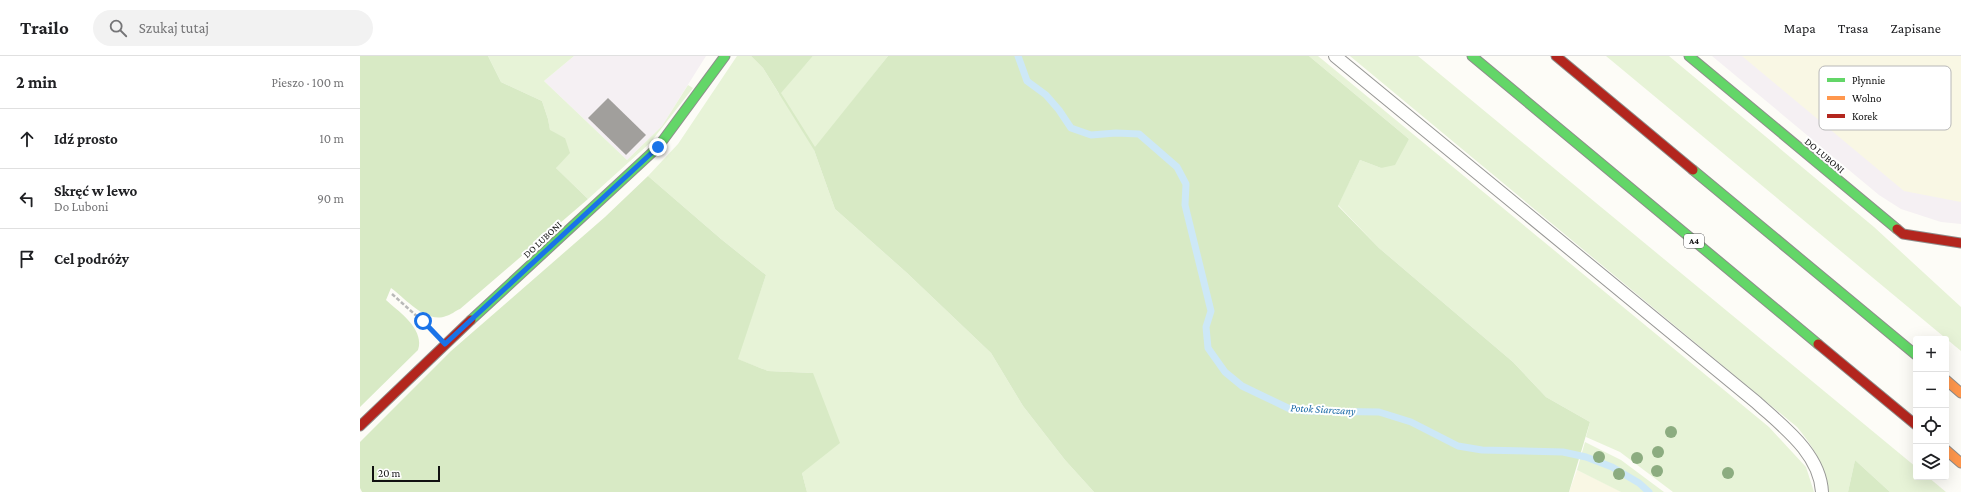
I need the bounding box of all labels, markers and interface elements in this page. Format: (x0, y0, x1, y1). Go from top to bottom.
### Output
search box (93, 10, 373, 46)
text: Trailo (20, 17, 69, 38)
icon: search (107, 17, 129, 39)
text: Szukaj tutaj (139, 20, 209, 36)
text: Mapa (1784, 20, 1816, 36)
text: Trasa (1838, 20, 1869, 36)
text: Zapisane (1891, 20, 1941, 36)
legend (1819, 66, 1951, 130)
text: 2 min (16, 73, 57, 92)
text: Płynnie (1852, 74, 1885, 87)
text: Pieszo · 100 m (271, 75, 344, 90)
text: Wolno (1852, 92, 1882, 104)
text: Korek (1852, 110, 1878, 122)
icon: ahead (16, 128, 38, 150)
text: Idź prosto (54, 131, 118, 147)
text: 10 m (319, 131, 344, 146)
street label: DO LUBONI (1803, 136, 1847, 175)
route end (649, 138, 667, 156)
text: Skręć w lewo (54, 183, 137, 199)
icon: left (16, 188, 38, 210)
text: 90 m (317, 191, 344, 206)
text: Do Luboni (54, 199, 108, 214)
street label: DO LUBONI (521, 219, 564, 260)
road number: A4 (1684, 234, 1704, 248)
icon: arrive (16, 248, 38, 270)
text: Cel podróży (54, 251, 129, 267)
route start (414, 312, 432, 330)
map controls (1913, 336, 1949, 480)
button: + (1913, 336, 1949, 372)
button: − (1913, 372, 1949, 408)
water label: Potok Siarczany (1290, 401, 1356, 418)
button: locate (1913, 408, 1949, 444)
button: layers (1913, 444, 1949, 480)
scale bar (372, 464, 440, 483)
text: 20 m (378, 467, 400, 479)

